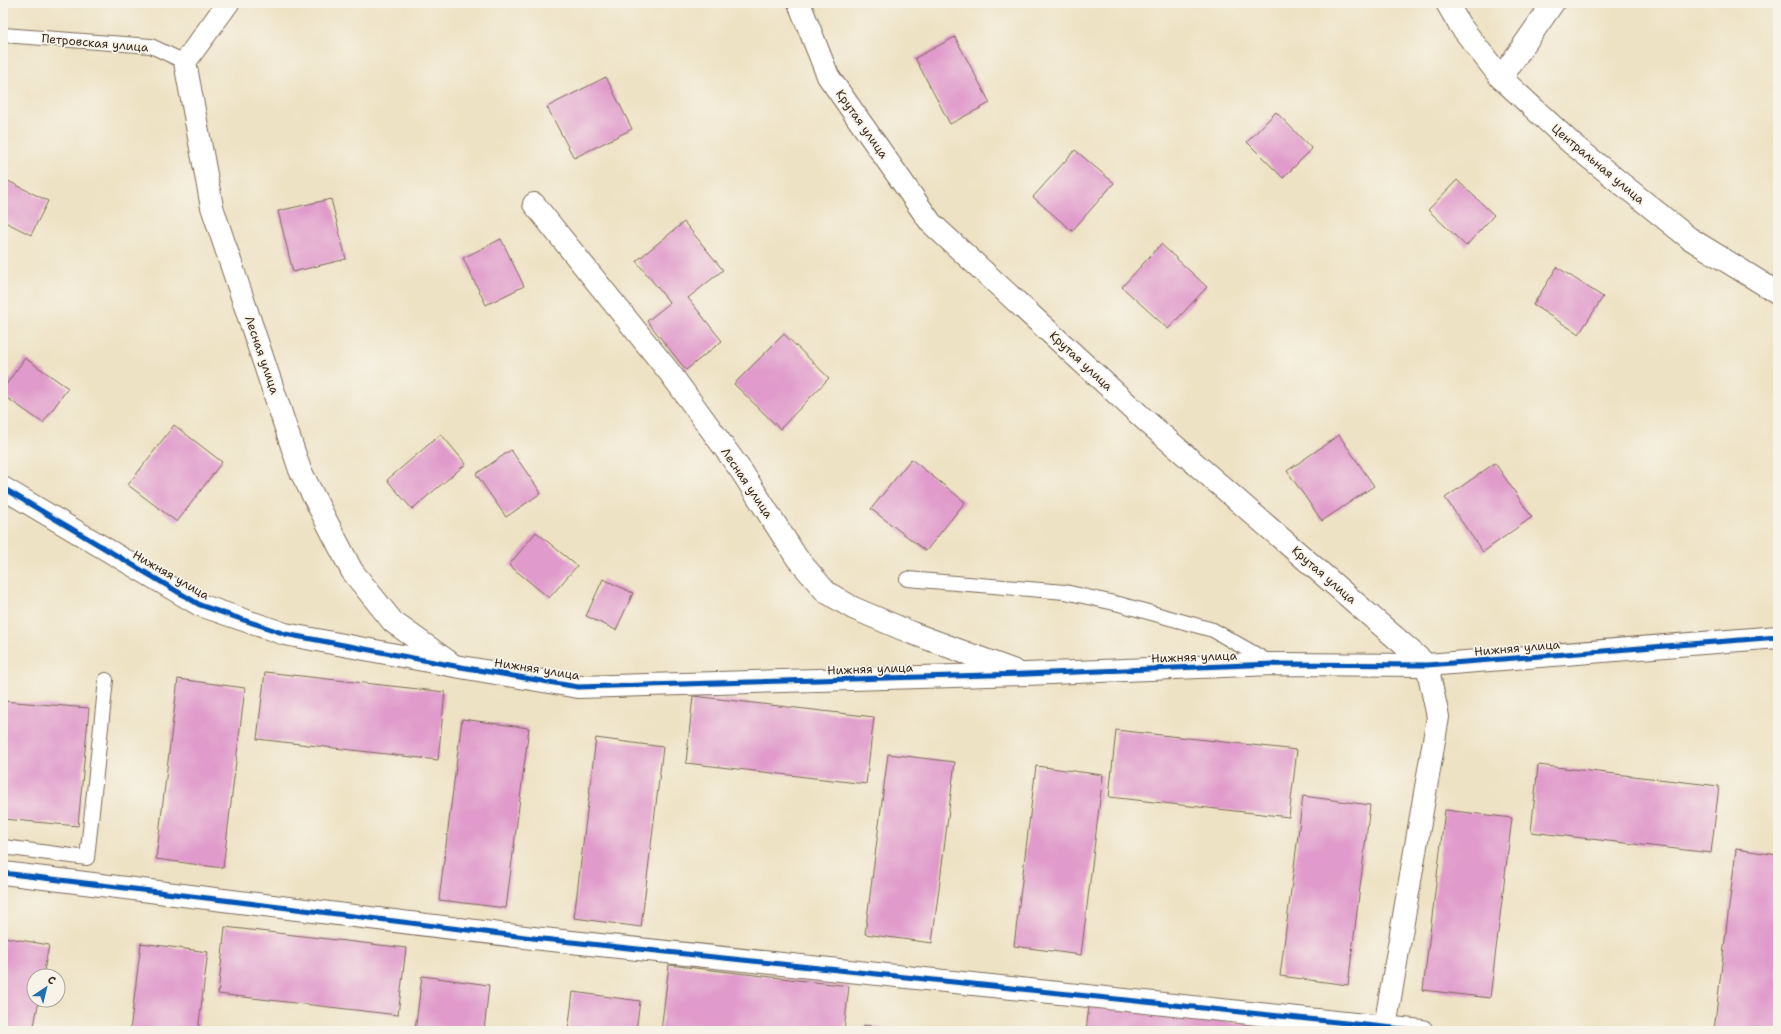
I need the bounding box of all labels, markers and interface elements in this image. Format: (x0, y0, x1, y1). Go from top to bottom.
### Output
street label: Петровская улица (41, 30, 150, 56)
street label: Крутая улица (832, 86, 892, 162)
street label: Центральная улица (1548, 120, 1648, 208)
street label: Лесная улица (241, 314, 283, 397)
street label: Крутая улица (1046, 328, 1116, 395)
street label: Лесная улица (718, 445, 777, 522)
street label: Крутая улица (1288, 542, 1360, 608)
street label: Нижняя улица (130, 547, 213, 604)
street label: Нижняя улица (1473, 636, 1561, 660)
street label: Нижняя улица (1151, 647, 1238, 666)
street label: Нижняя улица (493, 654, 581, 684)
street label: Нижняя улица (827, 659, 914, 678)
north arrow (26, 968, 66, 1008)
text: С (44, 972, 59, 988)

